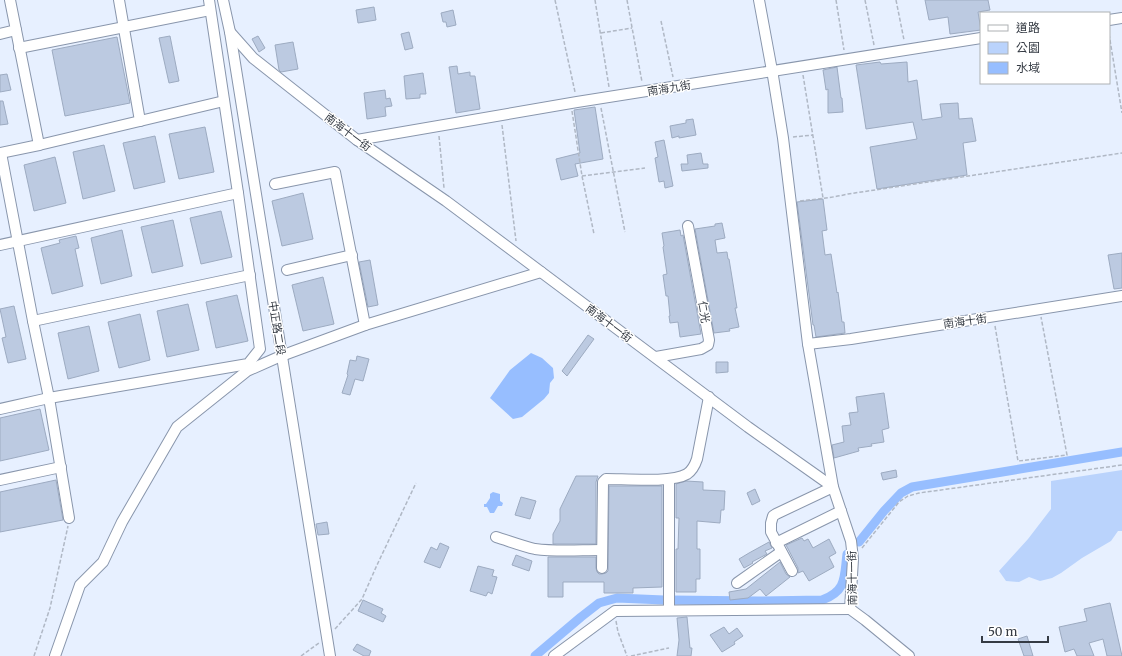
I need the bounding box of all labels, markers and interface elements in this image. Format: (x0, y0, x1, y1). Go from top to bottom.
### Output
legend (980, 12, 1110, 84)
text: 道路 (1016, 20, 1040, 35)
text: 公園 (1016, 40, 1040, 55)
text: 水域 (1016, 60, 1040, 75)
street label: 南海九街 (646, 78, 692, 98)
street label: 南海十一街 (322, 110, 374, 154)
street label: 中正路二段 (266, 300, 288, 356)
street label: 仁光 (695, 300, 713, 324)
street label: 南海十一街 (583, 301, 635, 345)
street label: 南海十街 (942, 311, 988, 331)
street label: 南海十一街 (845, 550, 859, 606)
scale bar (982, 618, 1048, 644)
text: 50 m (988, 624, 1017, 639)

